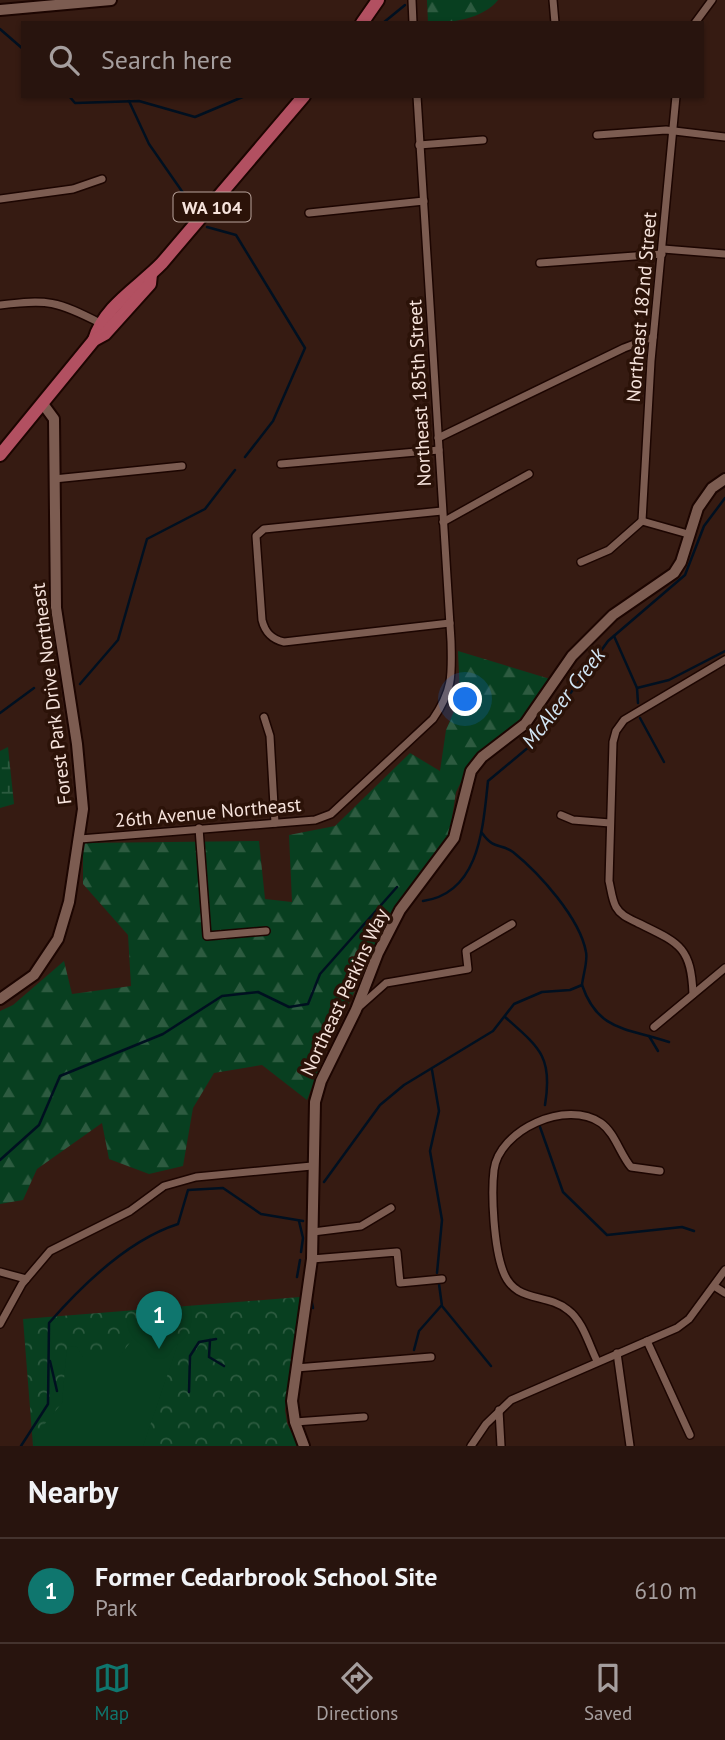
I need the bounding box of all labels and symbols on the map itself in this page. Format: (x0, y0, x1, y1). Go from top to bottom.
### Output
road number: WA 104 (174, 192, 250, 222)
street label: Northeast 182nd Street (621, 210, 661, 403)
street label: Northeast 185th Street (402, 298, 436, 487)
street label: Forest Park Drive Northeast (25, 581, 77, 806)
water label: McAleer Creek (515, 641, 612, 754)
your location (448, 682, 482, 716)
street label: 26th Avenue Northeast (114, 792, 303, 832)
street label: Northeast Perkins Way (295, 904, 393, 1080)
pin: 1 (136, 1291, 182, 1349)

